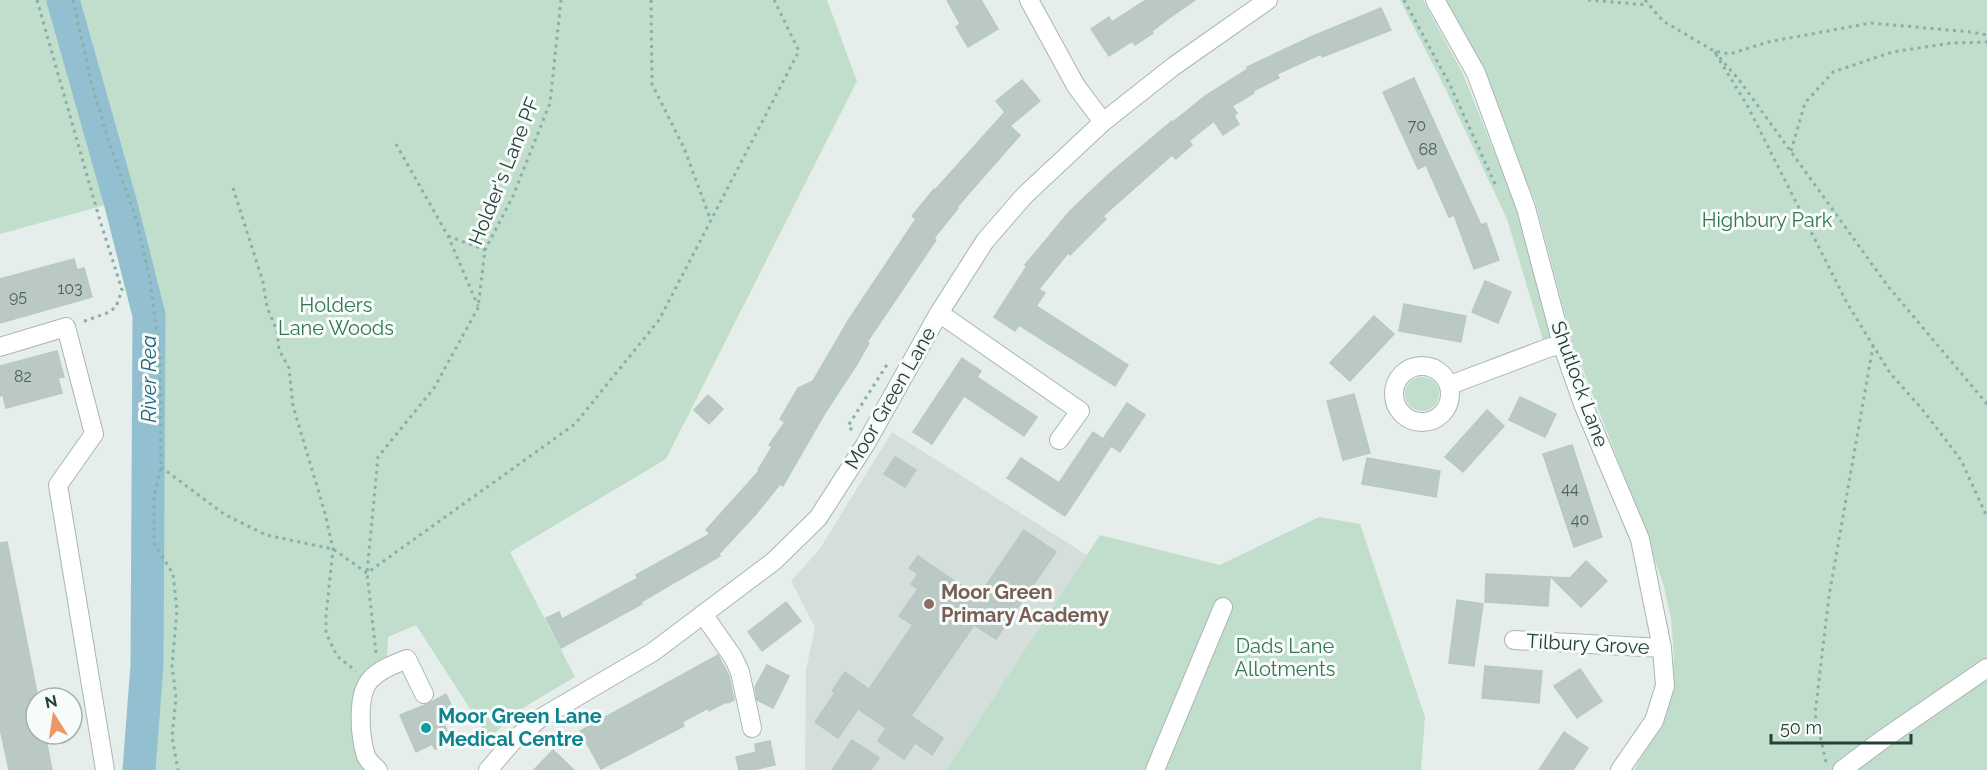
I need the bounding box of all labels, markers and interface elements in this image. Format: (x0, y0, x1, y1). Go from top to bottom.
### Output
street label: Holder's Lane PF (463, 94, 545, 248)
house number: 70 (1408, 116, 1426, 135)
house number: 68 (1418, 140, 1438, 159)
park label: Highbury Park (1702, 208, 1833, 232)
house number: 103 (57, 279, 83, 298)
house number: 95 (9, 287, 27, 306)
park label: Holders Lane Woods (278, 293, 394, 340)
street label: Shutlock Lane (1546, 318, 1614, 451)
street label: Moor Green Lane (840, 322, 941, 473)
water label: River Rea (136, 335, 161, 423)
house number: 82 (14, 367, 32, 386)
house number: 44 (1561, 479, 1579, 498)
house number: 40 (1571, 510, 1589, 529)
place label: Moor Green Primary Academy (941, 580, 1109, 627)
marker: Moor Green Primary Academy (922, 597, 936, 611)
street label: Tilbury Grove (1526, 629, 1650, 659)
park label: Dads Lane Allotments (1235, 634, 1335, 681)
north arrow (24, 686, 84, 746)
text: N (43, 691, 59, 712)
place label: Moor Green Lane Medical Centre (438, 704, 602, 751)
scale bar (1771, 707, 1910, 745)
text: 50 m (1780, 717, 1822, 738)
marker: Moor Green Lane Medical Centre (419, 721, 433, 735)

